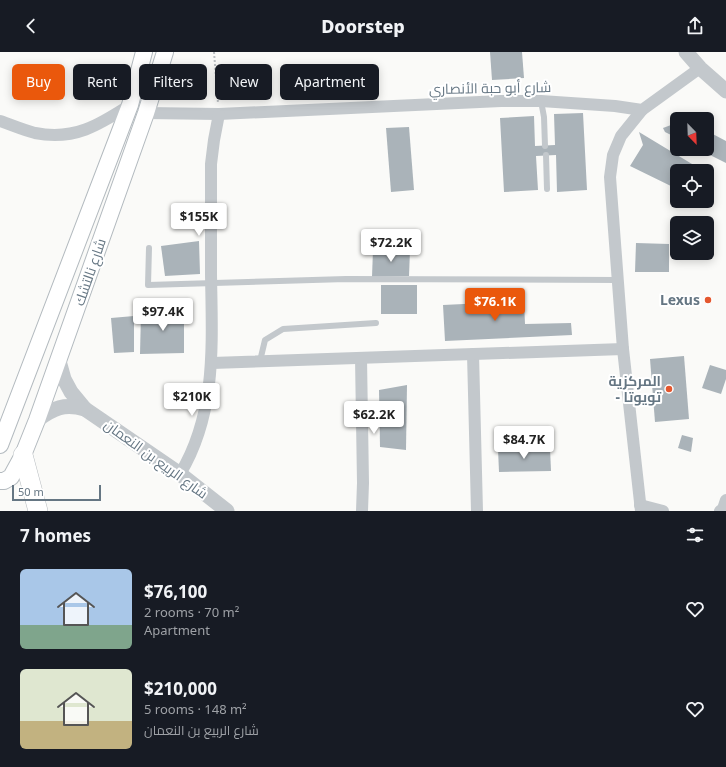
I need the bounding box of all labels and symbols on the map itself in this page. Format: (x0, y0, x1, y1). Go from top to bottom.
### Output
street label: شارع أبو حبة الأنصاري (429, 77, 551, 101)
north arrow (670, 112, 714, 156)
pin: $155K (171, 203, 227, 237)
pin: $72.2K (358, 229, 424, 263)
street label: شارع نالتشك (69, 236, 110, 308)
pin: $76.1K (462, 288, 528, 322)
place label: Lexus (660, 290, 700, 309)
marker: Lexus (703, 295, 713, 305)
pin: $97.4K (130, 298, 196, 332)
place label: المركزية - تويوتا (608, 371, 662, 406)
pin: $210K (164, 383, 220, 417)
marker: المركزية - تويوتا (664, 384, 674, 394)
pin: $62.2K (341, 401, 407, 435)
street label: شارع الربيع بن النعمان (101, 415, 212, 503)
pin: $84.7K (491, 426, 557, 460)
scale bar (12, 483, 101, 502)

